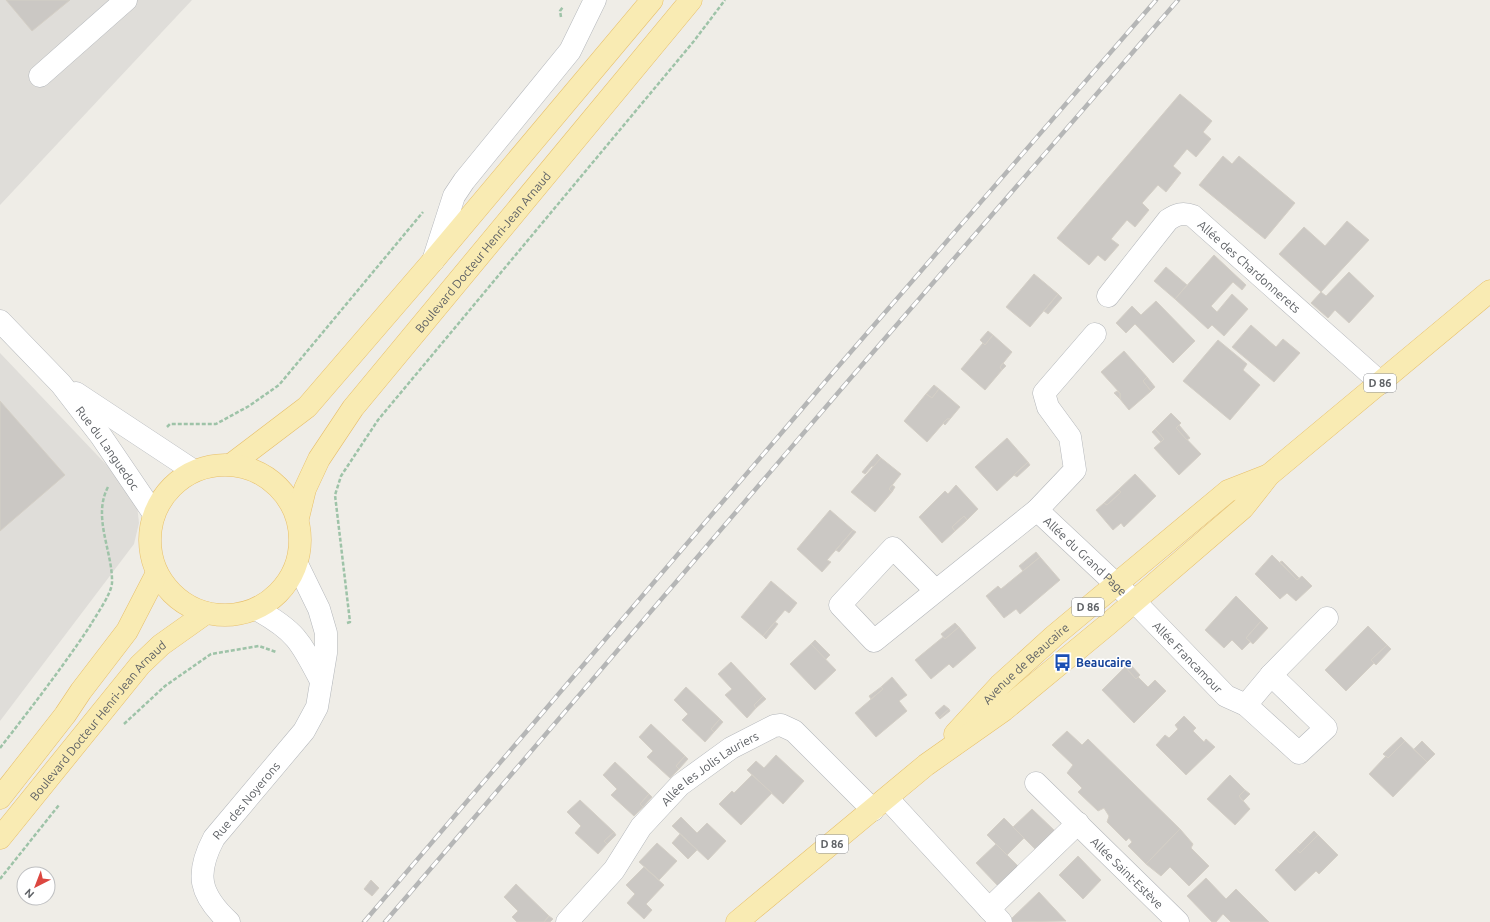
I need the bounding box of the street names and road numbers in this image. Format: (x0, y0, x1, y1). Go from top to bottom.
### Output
street label: Boulevard Docteur Henri-Jean Arnaud (412, 169, 553, 335)
street label: Allée des Chardonnerets (1196, 217, 1303, 315)
road number: D 86 (1364, 374, 1396, 392)
street label: Rue du Languedoc (74, 403, 142, 492)
street label: Allée du Grand Page (1042, 514, 1130, 598)
road number: D 86 (1072, 598, 1104, 616)
street label: Allée Francamour (1151, 618, 1226, 696)
street label: Avenue de Beaucaire (980, 620, 1071, 706)
street label: Boulevard Docteur Henri-Jean Arnaud (27, 638, 168, 803)
street label: Allée les Jolis Lauriers (658, 729, 760, 808)
street label: Rue des Noyerons (210, 759, 282, 842)
street label: Allée Saint-Estève (1089, 834, 1166, 911)
road number: D 86 (816, 835, 848, 853)

